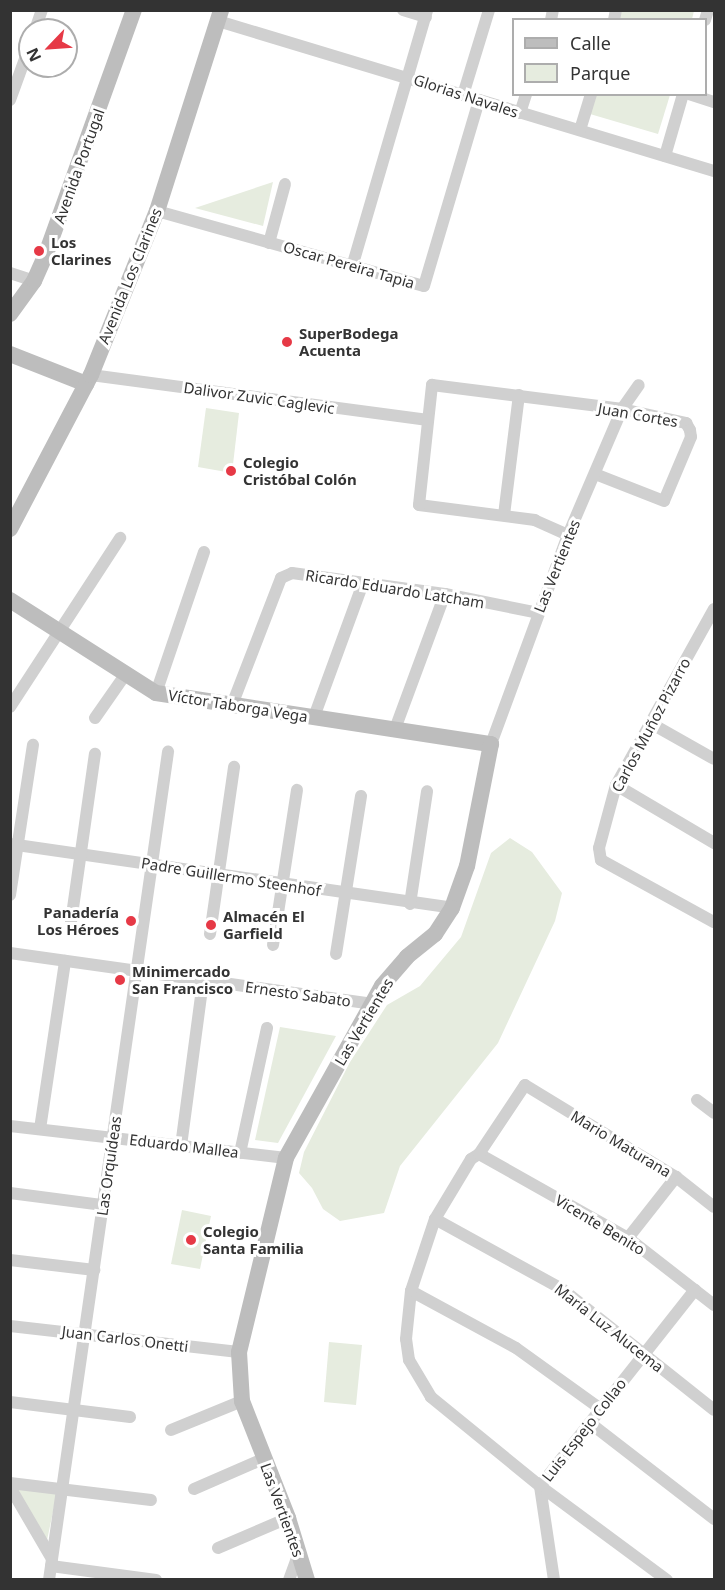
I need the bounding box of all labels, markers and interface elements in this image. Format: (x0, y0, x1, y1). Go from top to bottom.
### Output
north arrow (18, 18, 78, 78)
legend (512, 18, 707, 96)
text: Calle (570, 31, 611, 55)
text: N (21, 44, 46, 65)
text: Parque (570, 61, 630, 85)
street label: Glorias Navales (411, 71, 521, 121)
street label: Avenida Portugal (50, 106, 108, 226)
street label: Avenida Los Clarines (94, 205, 166, 347)
place label: Los Clarines (51, 233, 112, 268)
street label: Oscar Pereira Tapia (281, 238, 417, 292)
marker: Los Clarines (32, 244, 46, 258)
place label: SuperBodega Acuenta (299, 324, 398, 359)
marker: SuperBodega Acuenta (280, 335, 294, 349)
street label: Dalivor Zuvic Caglevic (182, 378, 336, 418)
street label: Juan Cortes (597, 399, 679, 431)
place label: Colegio Cristóbal Colón (243, 453, 357, 488)
marker: Colegio Cristóbal Colón (224, 464, 238, 478)
street label: Las Vertientes (530, 517, 584, 615)
street label: Ricardo Eduardo Latcham (304, 566, 486, 612)
street label: Carlos Muñoz Pizarro (608, 655, 694, 795)
street label: Víctor Taborga Vega (167, 686, 309, 726)
street label: Padre Guillermo Steenhof (140, 854, 322, 900)
place label: Panadería Los Héroes (37, 903, 119, 938)
place label: Almacén El Garfield (223, 907, 305, 942)
marker: Panadería Los Héroes (124, 914, 138, 928)
marker: Almacén El Garfield (204, 918, 218, 932)
place label: Minimercado San Francisco (132, 962, 233, 997)
marker: Minimercado San Francisco (113, 973, 127, 987)
street label: Las Vertientes (331, 975, 397, 1069)
street label: Ernesto Sabato (244, 978, 352, 1010)
street label: Mario Maturana (568, 1107, 674, 1181)
street label: Las Orquídeas (93, 1115, 125, 1217)
street label: Eduardo Mallea (128, 1130, 240, 1162)
street label: Vicente Benito (552, 1191, 648, 1259)
place label: Colegio Santa Familia (203, 1222, 304, 1257)
marker: Colegio Santa Familia (184, 1233, 198, 1247)
street label: María Luz Alucema (551, 1280, 667, 1376)
street label: Juan Carlos Onetti (61, 1322, 189, 1356)
street label: Luis Espejo Collao (538, 1375, 630, 1485)
street label: Las Vertientes (257, 1461, 307, 1559)

